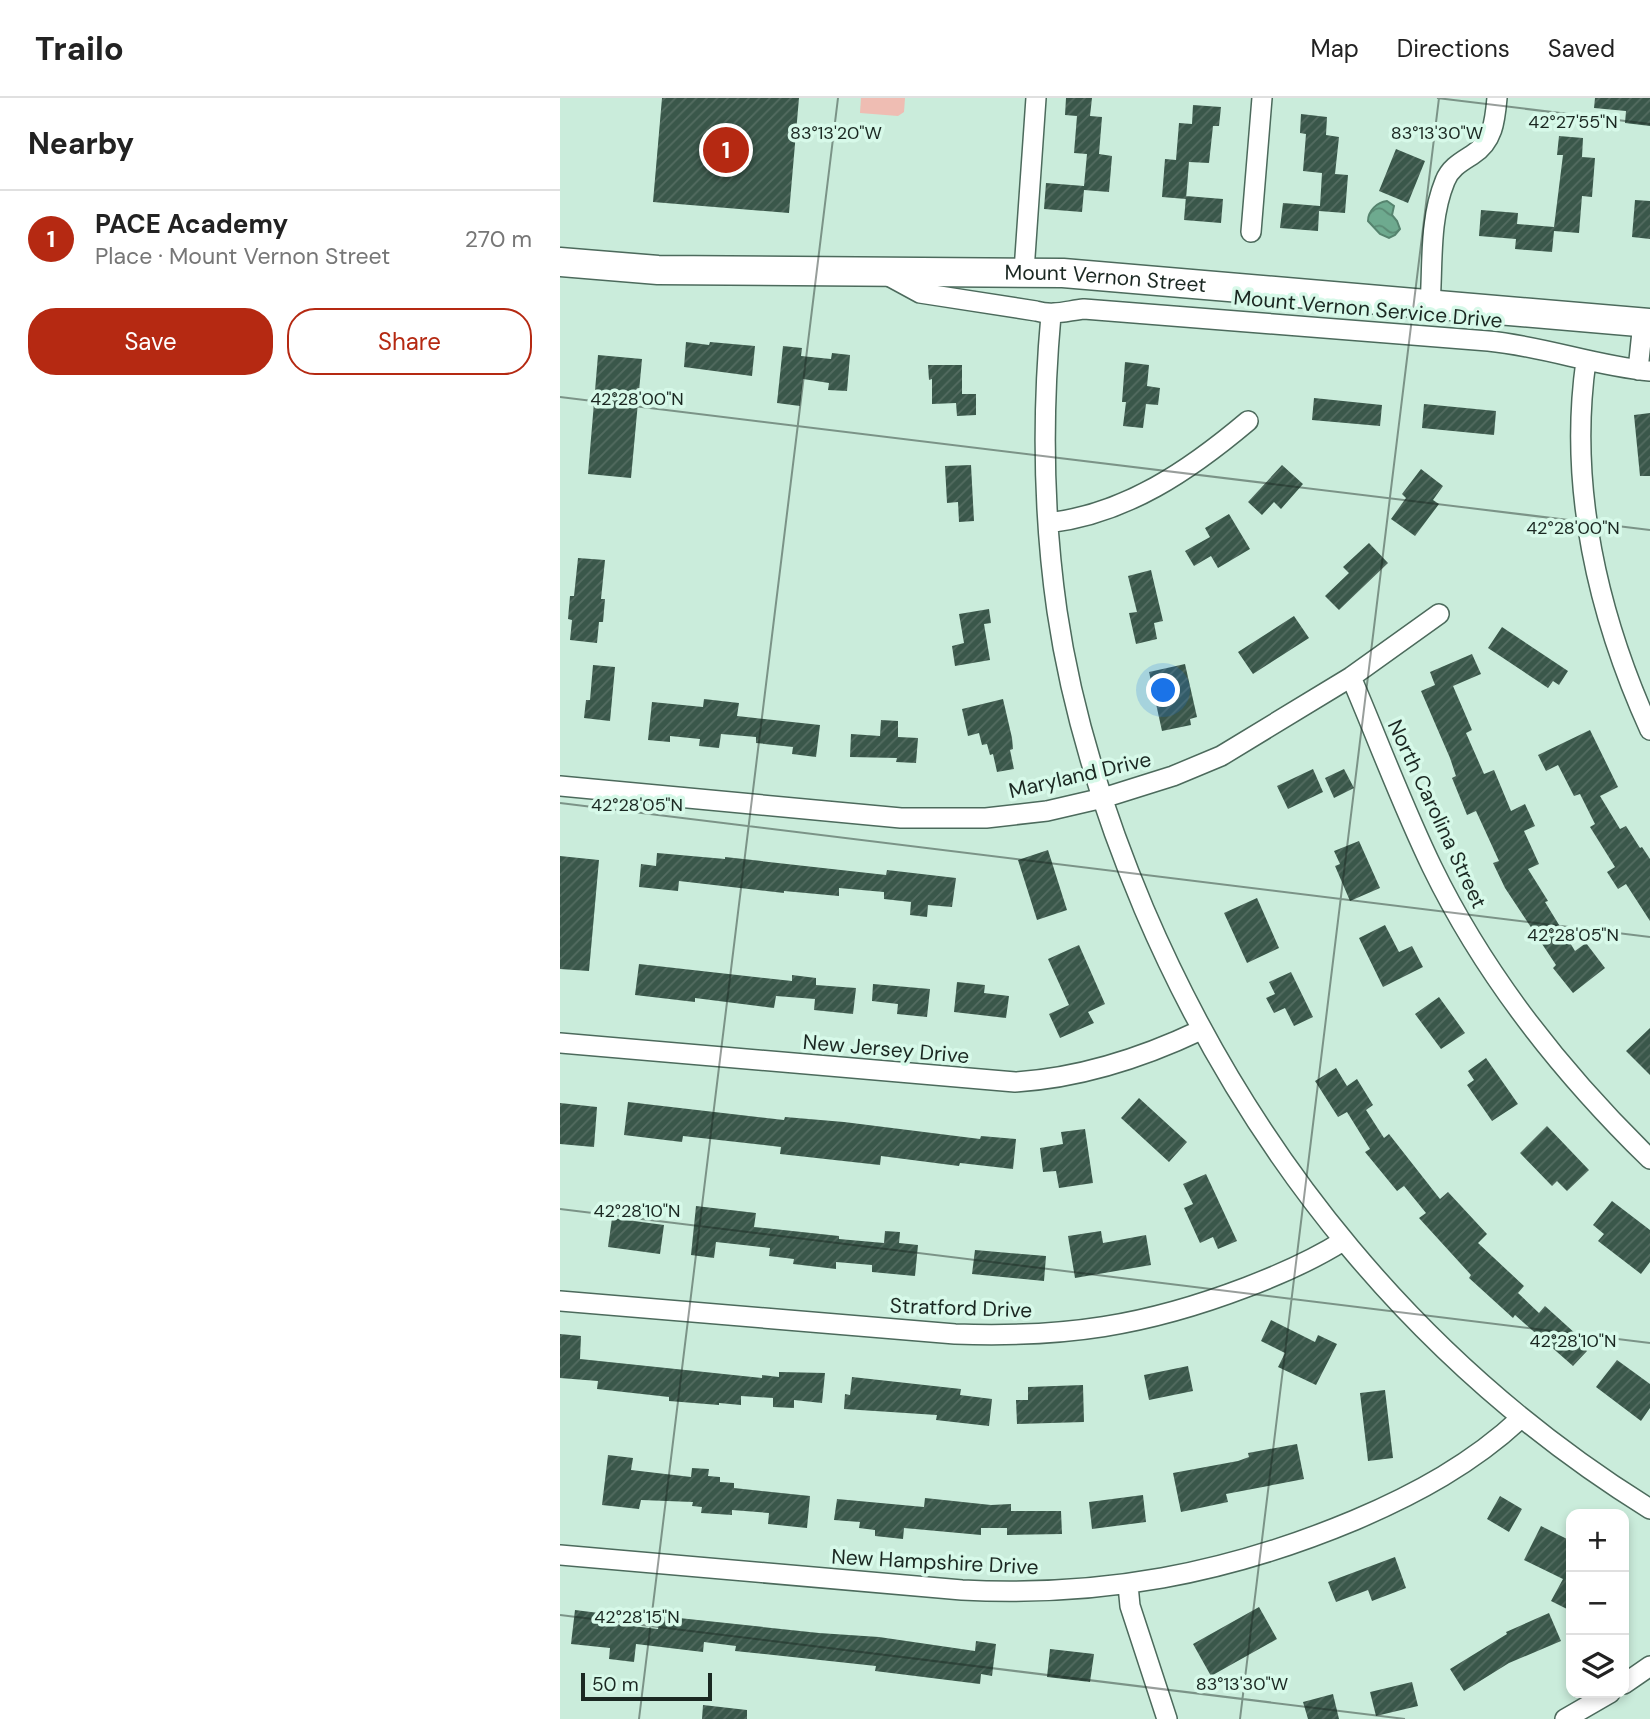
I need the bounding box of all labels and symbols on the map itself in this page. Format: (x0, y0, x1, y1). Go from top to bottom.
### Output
text: 42°27'55"N (1528, 110, 1618, 134)
text: 83°13'20"W (790, 121, 882, 145)
text: 83°13'30"W (1391, 121, 1483, 145)
pin: 1 (703, 124, 749, 176)
street label: Mount Vernon Street (1004, 259, 1207, 299)
street label: Mount Vernon Service Drive (1232, 283, 1504, 335)
text: 42°28'00"N (590, 387, 684, 411)
text: 42°28'00"N (1526, 516, 1620, 540)
your location (1146, 673, 1180, 707)
street label: North Carolina Street (1381, 715, 1493, 913)
street label: Maryland Drive (1006, 745, 1154, 805)
text: 42°28'05"N (591, 793, 683, 817)
text: 42°28'05"N (1527, 923, 1619, 947)
street label: New Jersey Drive (802, 1028, 970, 1070)
text: 42°28'10"N (594, 1199, 680, 1223)
street label: Stratford Drive (889, 1292, 1033, 1324)
text: 42°28'10"N (1530, 1329, 1616, 1353)
street label: New Hampshire Drive (831, 1543, 1039, 1581)
text: 42°28'15"N (594, 1605, 680, 1629)
scale bar (581, 1670, 712, 1702)
text: 83°13'30"W (1196, 1672, 1288, 1696)

